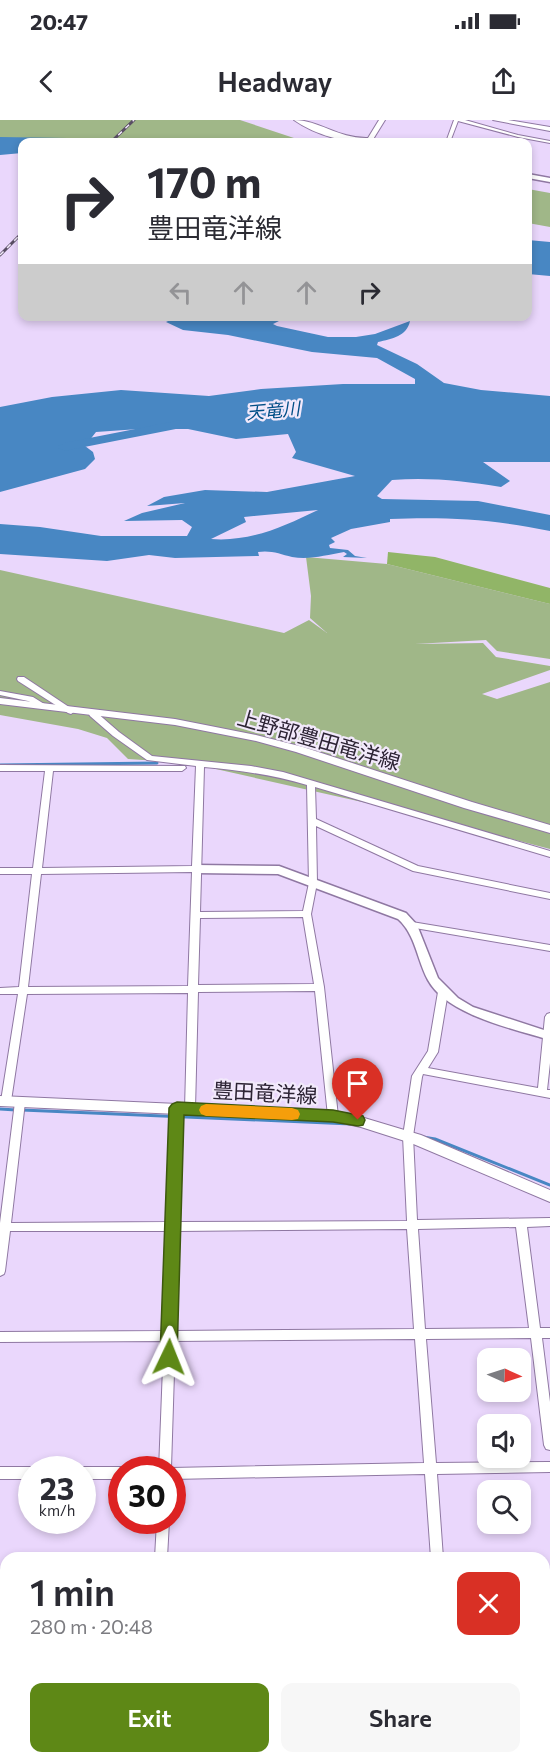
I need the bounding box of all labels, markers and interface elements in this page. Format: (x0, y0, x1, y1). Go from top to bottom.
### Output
text: 20:47 (30, 8, 88, 35)
icon: back (30, 65, 63, 98)
text: Headway (218, 65, 332, 98)
icon: share (487, 65, 520, 98)
text: 170 m (147, 155, 261, 207)
icon: right (48, 162, 126, 240)
text: 豊田竜洋線 (147, 211, 282, 244)
icon: left (164, 276, 197, 309)
icon: ahead (227, 276, 260, 309)
icon: ahead (290, 276, 323, 309)
icon: right (353, 276, 386, 309)
water label: 天竜川 (245, 397, 303, 423)
street label: 上野部豊田竜洋線 (235, 704, 403, 774)
pin (332, 1058, 383, 1120)
icon: arrive (341, 1067, 374, 1100)
street label: 豊田竜洋線 (212, 1077, 318, 1107)
position arrow (137, 1325, 201, 1389)
north arrow (477, 1348, 531, 1402)
map controls (477, 1348, 531, 1534)
button: sound (477, 1414, 531, 1468)
speed limit sign: 30 (108, 1456, 186, 1534)
text: 23 (40, 1469, 74, 1506)
button: search (477, 1480, 531, 1534)
text: km/h (39, 1501, 75, 1519)
text: 1 min (30, 1569, 115, 1613)
button: close (457, 1572, 520, 1635)
text: 280 m · 20:48 (30, 1614, 153, 1638)
button: Exit (30, 1683, 269, 1752)
button: Share (281, 1683, 520, 1752)

